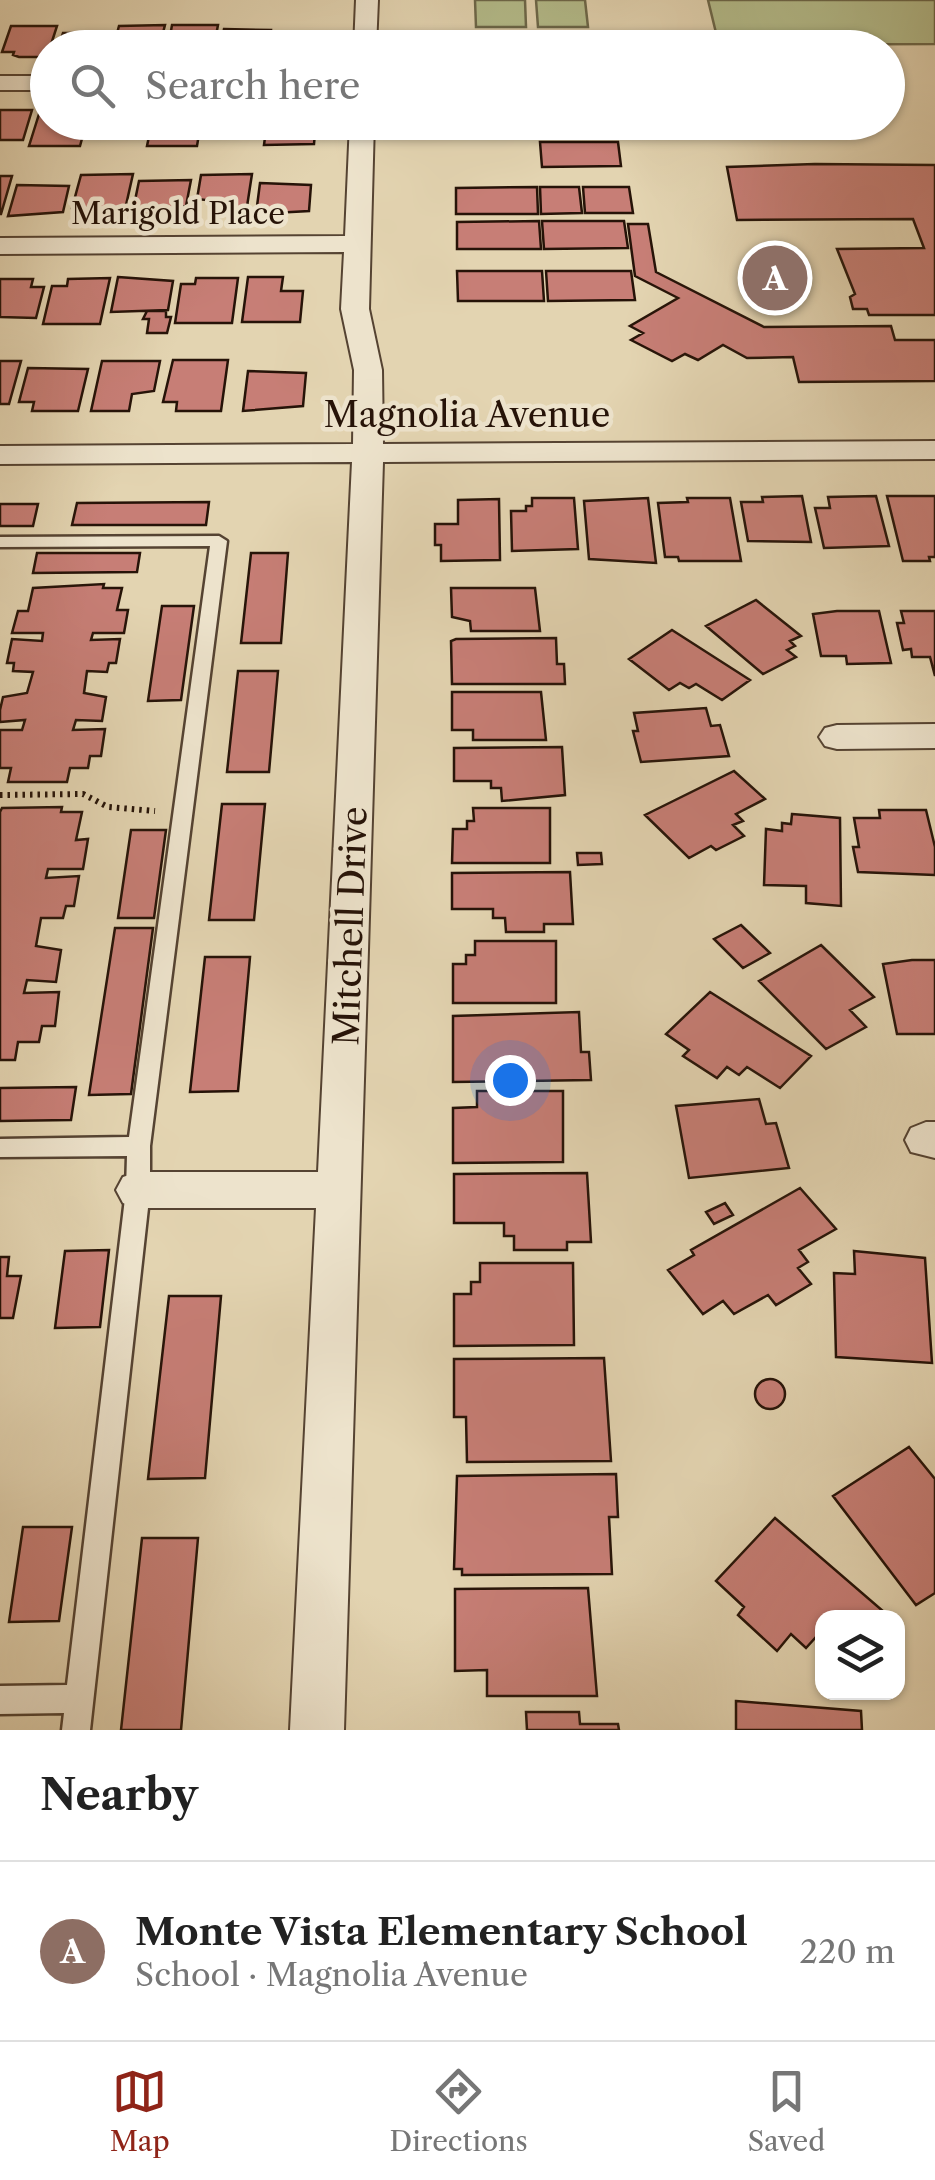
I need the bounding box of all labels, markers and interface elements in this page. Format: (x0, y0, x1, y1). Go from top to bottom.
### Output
search box (30, 30, 905, 140)
icon: search (65, 58, 120, 113)
text: Search here (145, 62, 360, 109)
street label: Marigold Place (71, 195, 285, 232)
pin: A (742, 240, 808, 316)
street label: Magnolia Avenue (324, 393, 610, 436)
street label: Mitchell Drive (324, 806, 376, 1046)
your location (485, 1055, 536, 1106)
map controls (815, 1610, 905, 1700)
button: layers (815, 1610, 905, 1700)
text: Nearby (40, 1769, 198, 1821)
text: Monte Vista Elementary School (135, 1908, 748, 1955)
text: A (60, 1932, 85, 1971)
text: 220 m (800, 1932, 895, 1971)
text: School · Magnolia Avenue (135, 1955, 528, 1994)
tab: Map (110, 2064, 170, 2158)
tab: Directions (389, 2064, 528, 2158)
tab: Saved (747, 2064, 825, 2158)

